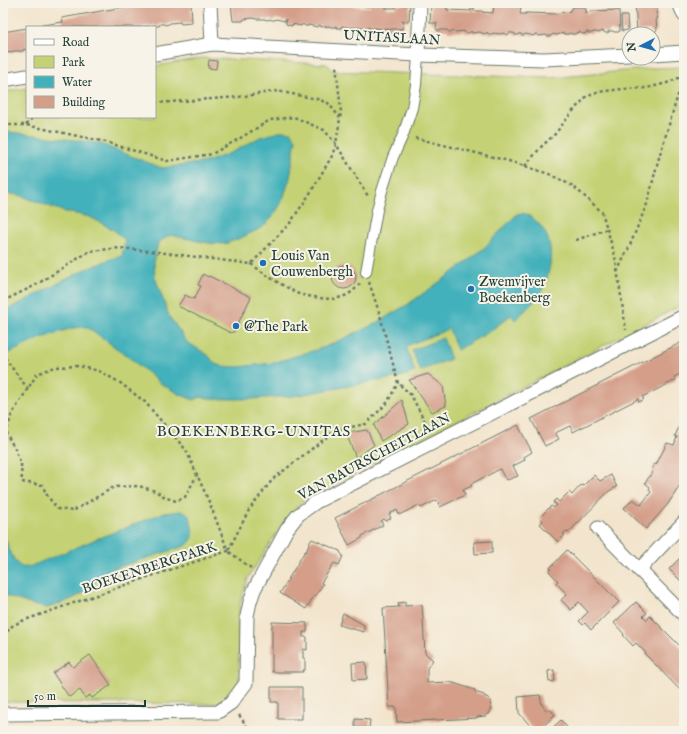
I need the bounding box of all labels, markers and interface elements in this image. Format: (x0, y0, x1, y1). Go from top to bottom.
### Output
legend (26, 26, 156, 118)
street label: UNITASLAAN (343, 26, 441, 50)
north arrow (621, 26, 661, 66)
text: Road (62, 35, 90, 50)
text: N (625, 41, 640, 53)
text: Park (62, 55, 85, 70)
text: Water (62, 75, 93, 90)
text: Building (62, 95, 106, 110)
place label: Louis Van Couwenbergh (271, 247, 353, 281)
marker: Louis Van Couwenbergh (258, 258, 268, 268)
place label: Zwemvijver Boekenberg (479, 273, 551, 307)
marker: Zwemvijver Boekenberg (466, 284, 476, 294)
place label: @The Park (244, 318, 309, 336)
marker: @The Park (231, 321, 241, 331)
street label: VAN BAURSCHEITLAAN (294, 409, 454, 505)
district label: BOEKENBERG-UNITAS (157, 422, 351, 441)
street label: BOEKENBERGPARK (80, 537, 220, 598)
scale bar (28, 682, 145, 708)
text: 50 m (34, 689, 56, 704)

